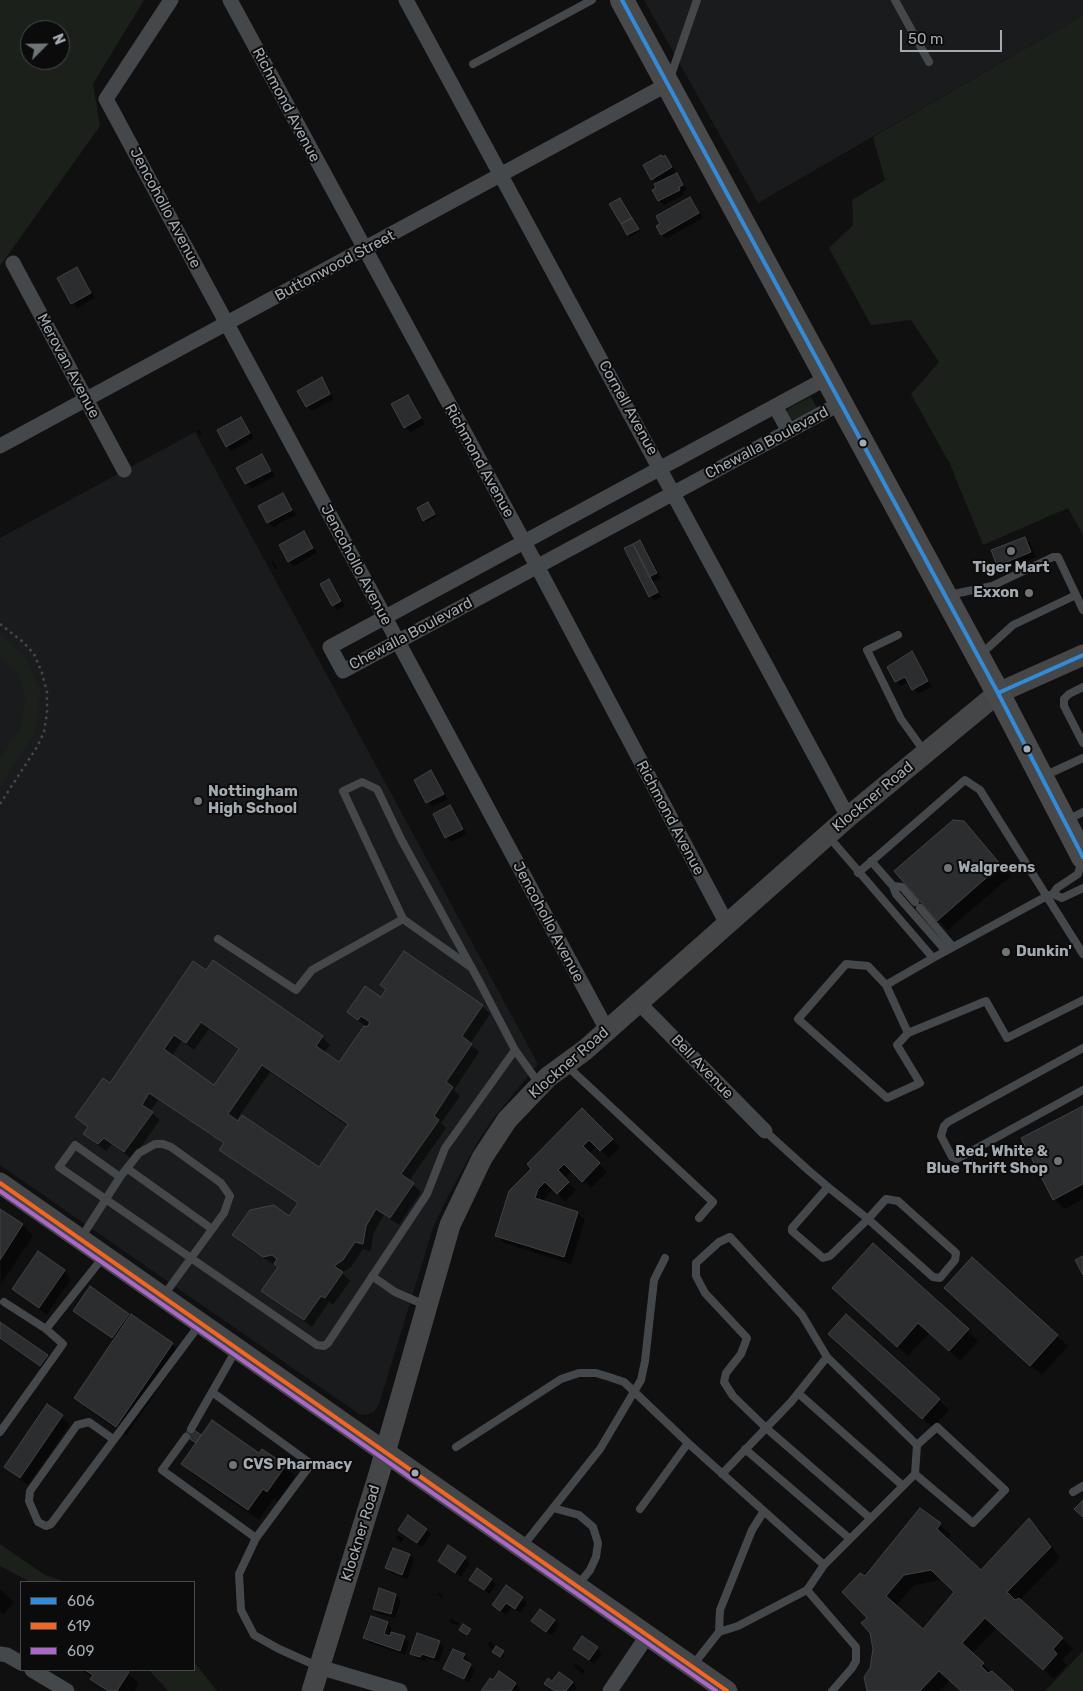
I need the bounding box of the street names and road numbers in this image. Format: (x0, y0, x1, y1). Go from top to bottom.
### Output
street label: Richmond Avenue (248, 45, 324, 165)
street label: Jencohollo Avenue (126, 145, 204, 271)
street label: Buttonwood Street (272, 227, 398, 305)
street label: Merovan Avenue (33, 311, 103, 421)
street label: Cornell Avenue (595, 358, 661, 458)
street label: Richmond Avenue (440, 401, 518, 521)
street label: Chewalla Boulevard (702, 403, 832, 483)
street label: Jencohollo Avenue (317, 502, 395, 628)
street label: Chewalla Boulevard (346, 594, 476, 674)
street label: Richmond Avenue (632, 758, 708, 878)
street label: Klockner Road (829, 758, 917, 836)
street label: Jencohollo Avenue (509, 859, 587, 985)
street label: Klockner Road (525, 1024, 613, 1102)
street label: Bell Avenue (667, 1031, 737, 1103)
street label: Klockner Road (338, 1483, 384, 1583)

